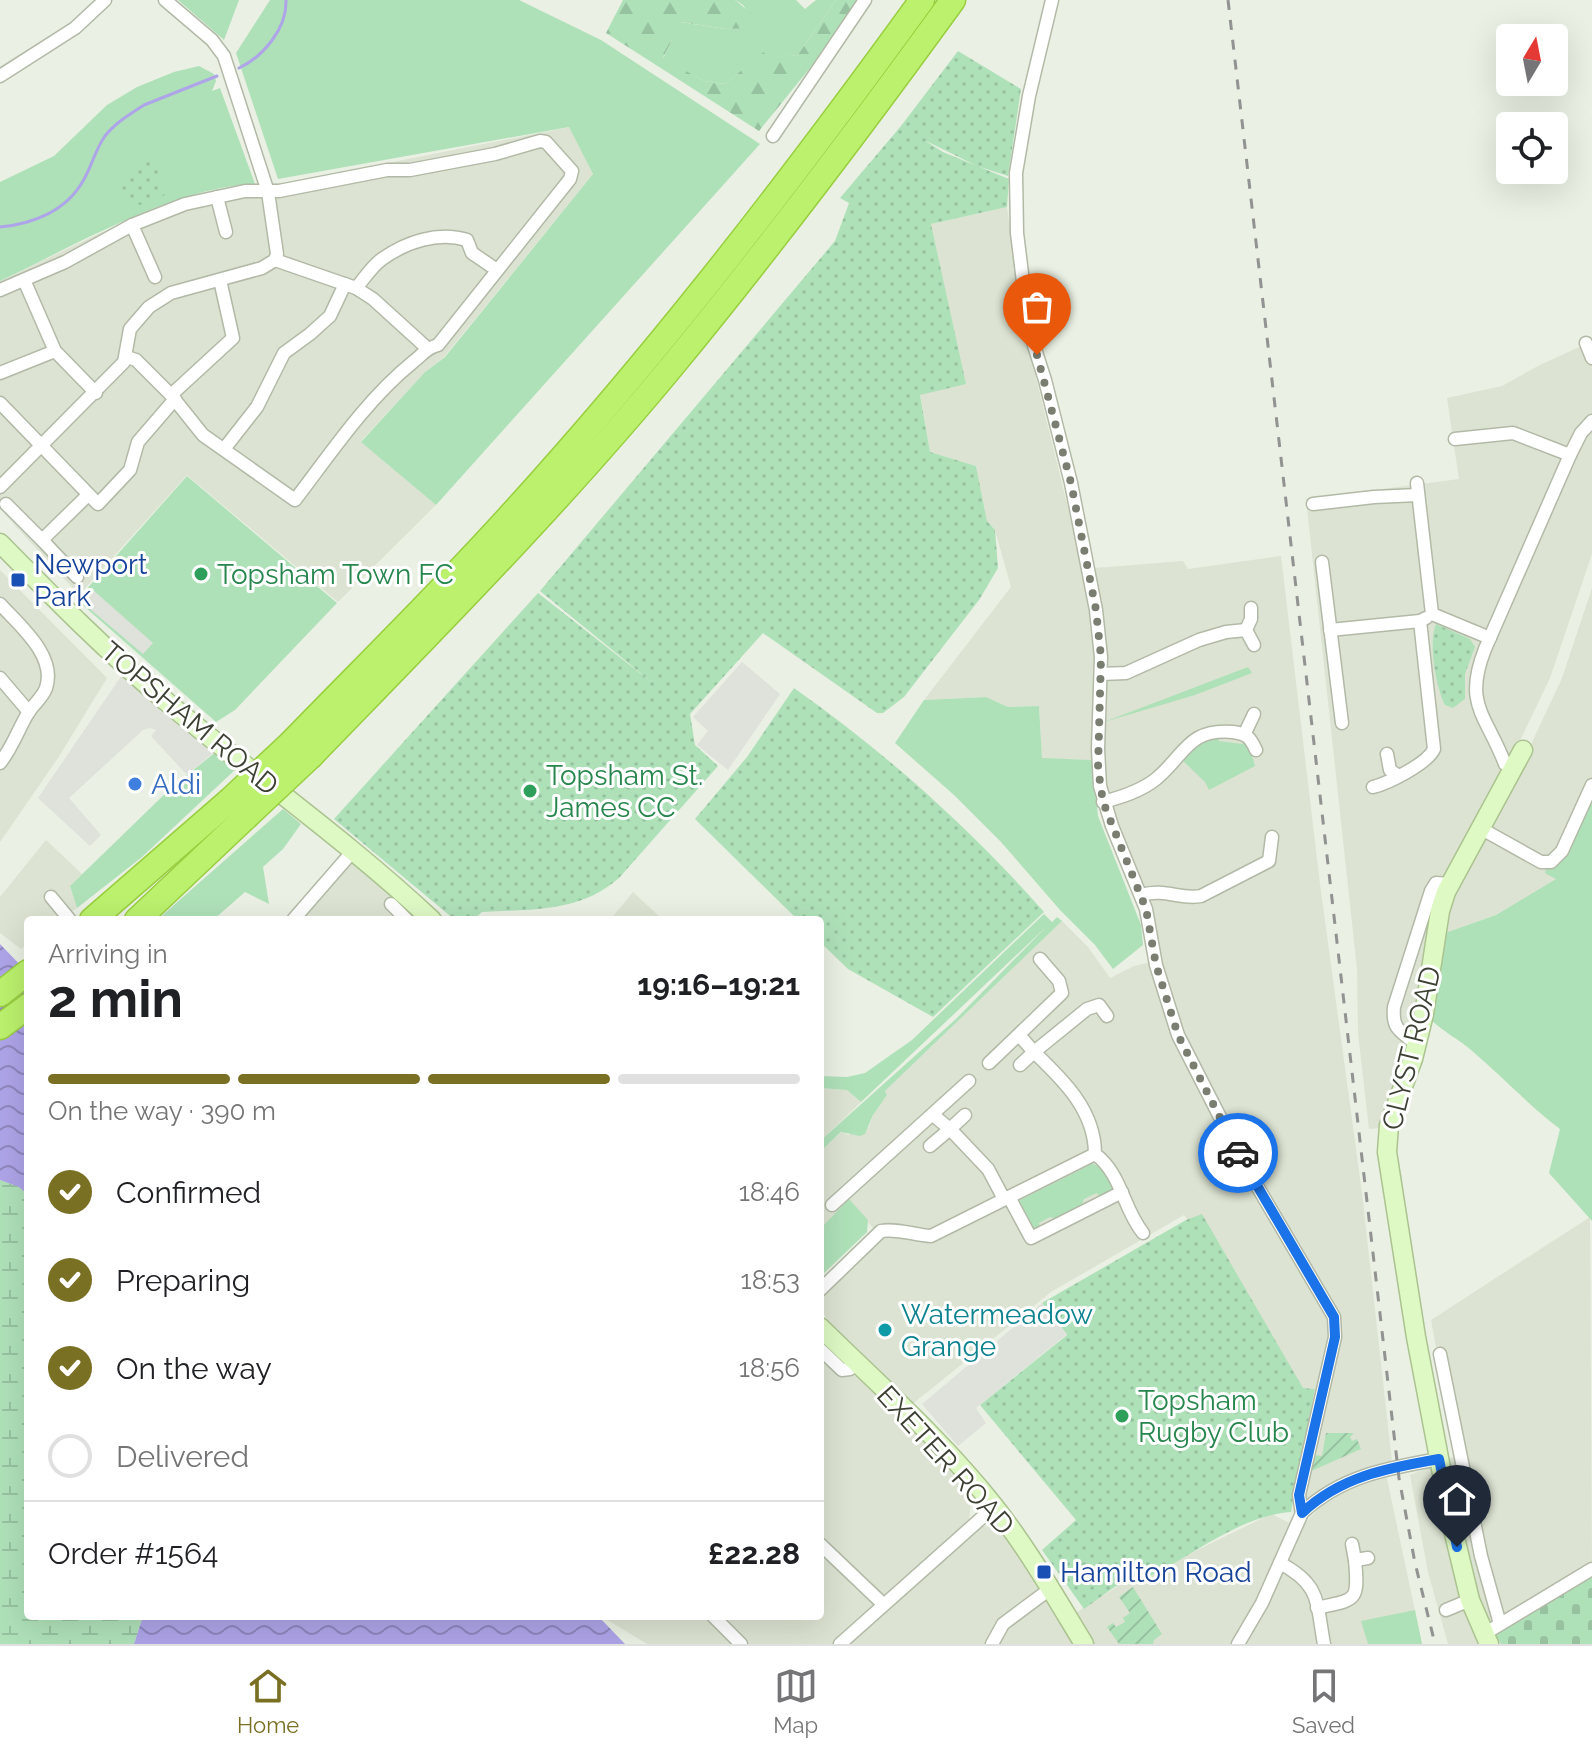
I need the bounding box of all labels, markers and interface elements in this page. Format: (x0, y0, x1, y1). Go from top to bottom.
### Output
north arrow (1496, 24, 1568, 96)
map controls (1496, 24, 1568, 184)
button: locate (1496, 112, 1568, 184)
pin (1003, 273, 1071, 355)
icon: bag (1015, 285, 1059, 329)
place label: Newport Park (34, 548, 148, 613)
place label: Topsham Town FC (217, 558, 454, 591)
marker: Topsham Town FC (192, 565, 210, 583)
marker: Newport Park (9, 571, 27, 589)
street label: TOPSHAM ROAD (95, 635, 285, 802)
place label: Topsham St. James CC (546, 759, 703, 824)
place label: Aldi (151, 768, 201, 801)
marker: Aldi (126, 775, 144, 793)
marker: Topsham St. James CC (521, 782, 539, 800)
text: Arriving in (48, 939, 168, 969)
street label: CLYST ROAD (1375, 963, 1448, 1134)
text: 19:16–19:21 (637, 967, 800, 1002)
text: 2 min (48, 968, 183, 1029)
text: On the way · 390 m (48, 1096, 276, 1126)
courier (1198, 1113, 1278, 1193)
icon: car (1216, 1131, 1260, 1175)
icon: check (48, 1170, 92, 1214)
text: Confirmed (116, 1175, 261, 1210)
text: 18:46 (739, 1177, 800, 1207)
icon: check (48, 1258, 92, 1302)
text: Preparing (116, 1263, 250, 1298)
text: 18:53 (741, 1265, 800, 1295)
place label: Watermeadow Grange (901, 1298, 1093, 1363)
marker: Watermeadow Grange (876, 1321, 894, 1339)
icon: check (48, 1346, 92, 1390)
text: On the way (116, 1351, 272, 1386)
text: 18:56 (739, 1353, 800, 1383)
street label: EXETER ROAD (870, 1379, 1021, 1542)
place label: Topsham Rugby Club (1138, 1384, 1289, 1449)
marker: Topsham Rugby Club (1113, 1407, 1131, 1425)
text: Delivered (116, 1439, 249, 1474)
pin (1423, 1465, 1491, 1547)
icon: home (1435, 1477, 1479, 1521)
text: Order #1564 (48, 1536, 218, 1571)
text: £22.28 (708, 1536, 800, 1571)
place label: Hamilton Road (1060, 1556, 1252, 1589)
marker: Hamilton Road (1035, 1563, 1053, 1581)
tab: Home (237, 1664, 299, 1738)
tab: Map (773, 1664, 818, 1738)
tab: Saved (1292, 1664, 1355, 1738)

